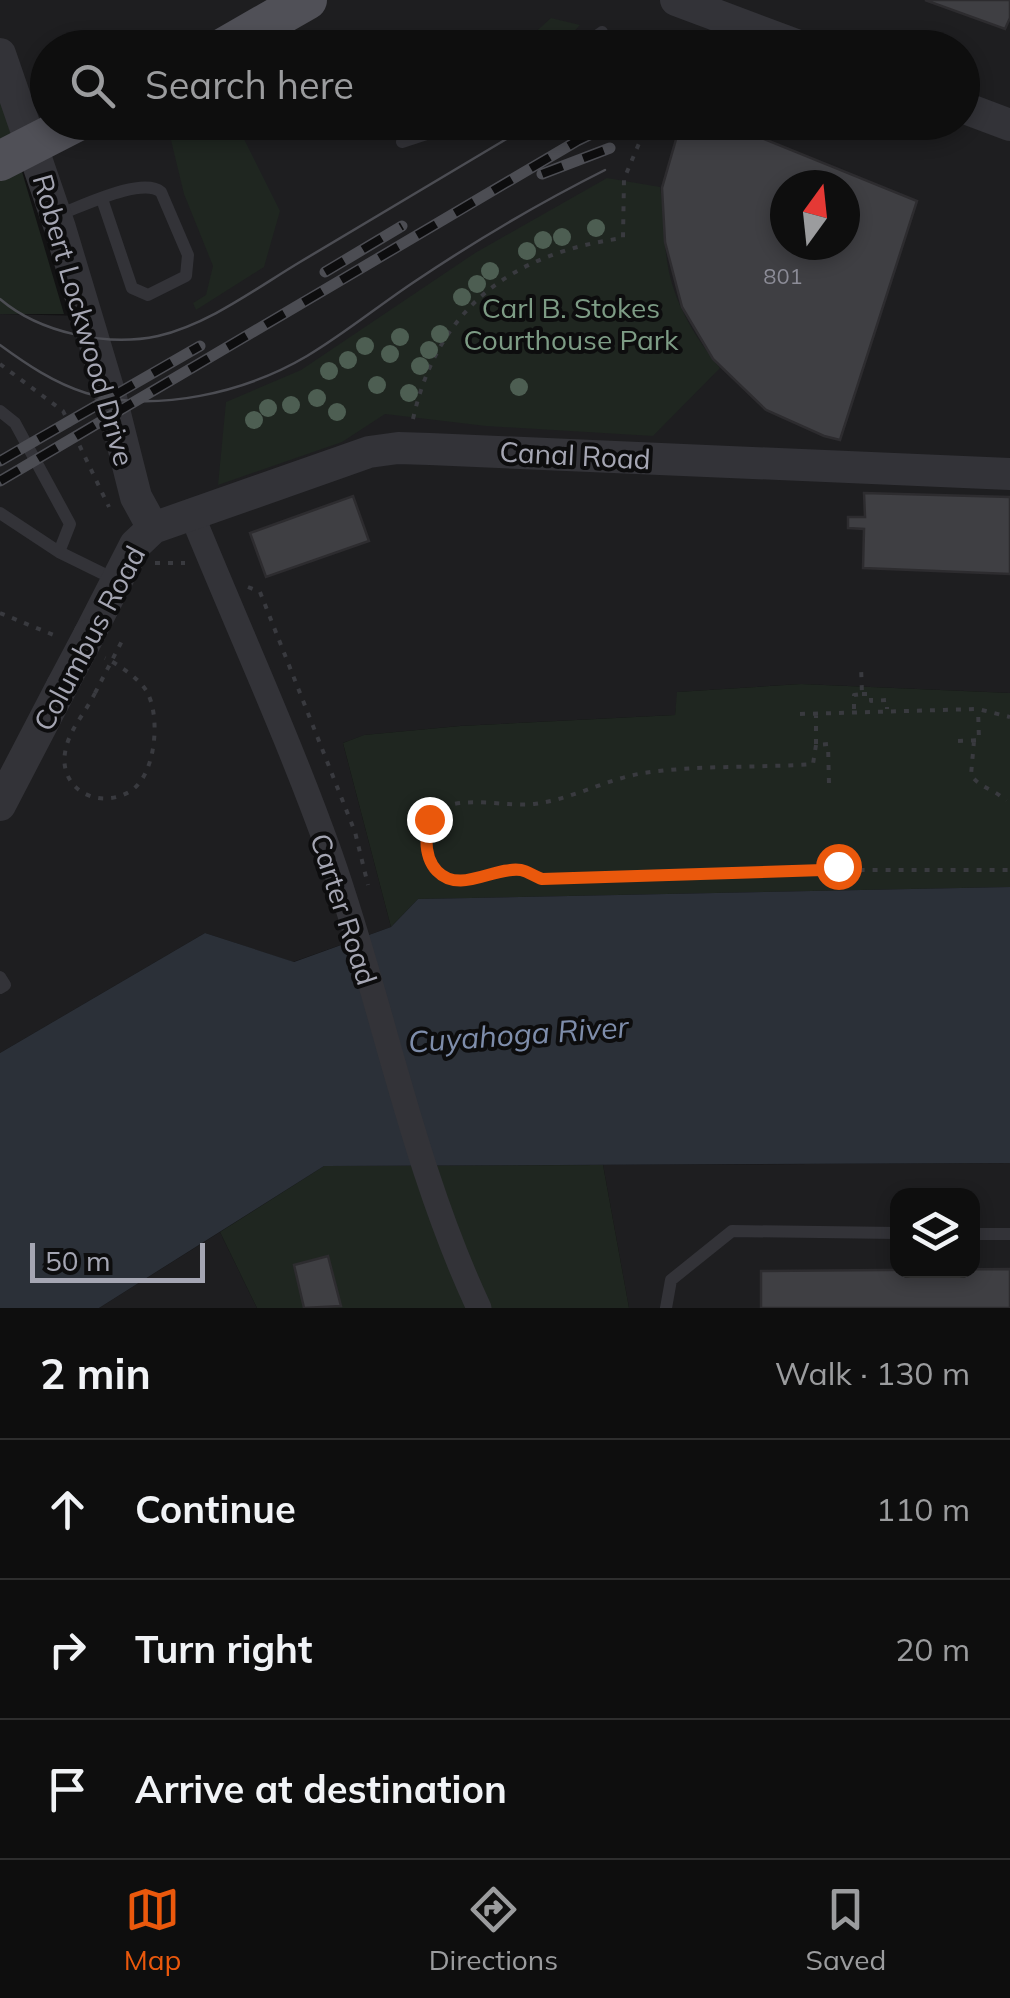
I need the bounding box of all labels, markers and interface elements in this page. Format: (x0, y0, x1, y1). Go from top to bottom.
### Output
search box (30, 30, 980, 140)
icon: search (65, 58, 120, 113)
text: Search here (145, 61, 354, 109)
street label: Robert Lockwood Drive (26, 170, 142, 470)
north arrow (770, 170, 860, 260)
house number: 801 (763, 262, 803, 290)
park label: Carl B. Stokes Courthouse Park (464, 290, 679, 357)
street label: Canal Road (499, 434, 651, 476)
street label: Columbus Road (26, 540, 152, 736)
route end (407, 797, 453, 843)
street label: Carter Road (303, 829, 385, 989)
route start (816, 844, 862, 890)
water label: Cuyahoga River (407, 1007, 630, 1061)
map controls (890, 1188, 980, 1278)
button: layers (890, 1188, 980, 1278)
scale bar (30, 1238, 205, 1282)
text: 50 m (45, 1243, 111, 1278)
text: 2 min (40, 1347, 151, 1400)
text: Walk · 130 m (775, 1353, 970, 1393)
icon: ahead (40, 1482, 95, 1537)
text: Continue (135, 1485, 296, 1533)
text: 110 m (876, 1489, 970, 1529)
icon: right (40, 1622, 95, 1677)
text: Turn right (135, 1625, 312, 1673)
text: 20 m (895, 1629, 970, 1669)
icon: arrive (40, 1762, 95, 1817)
text: Arrive at destination (135, 1765, 507, 1813)
tab: Map (124, 1882, 181, 1977)
tab: Directions (429, 1882, 558, 1977)
tab: Saved (805, 1882, 886, 1977)

